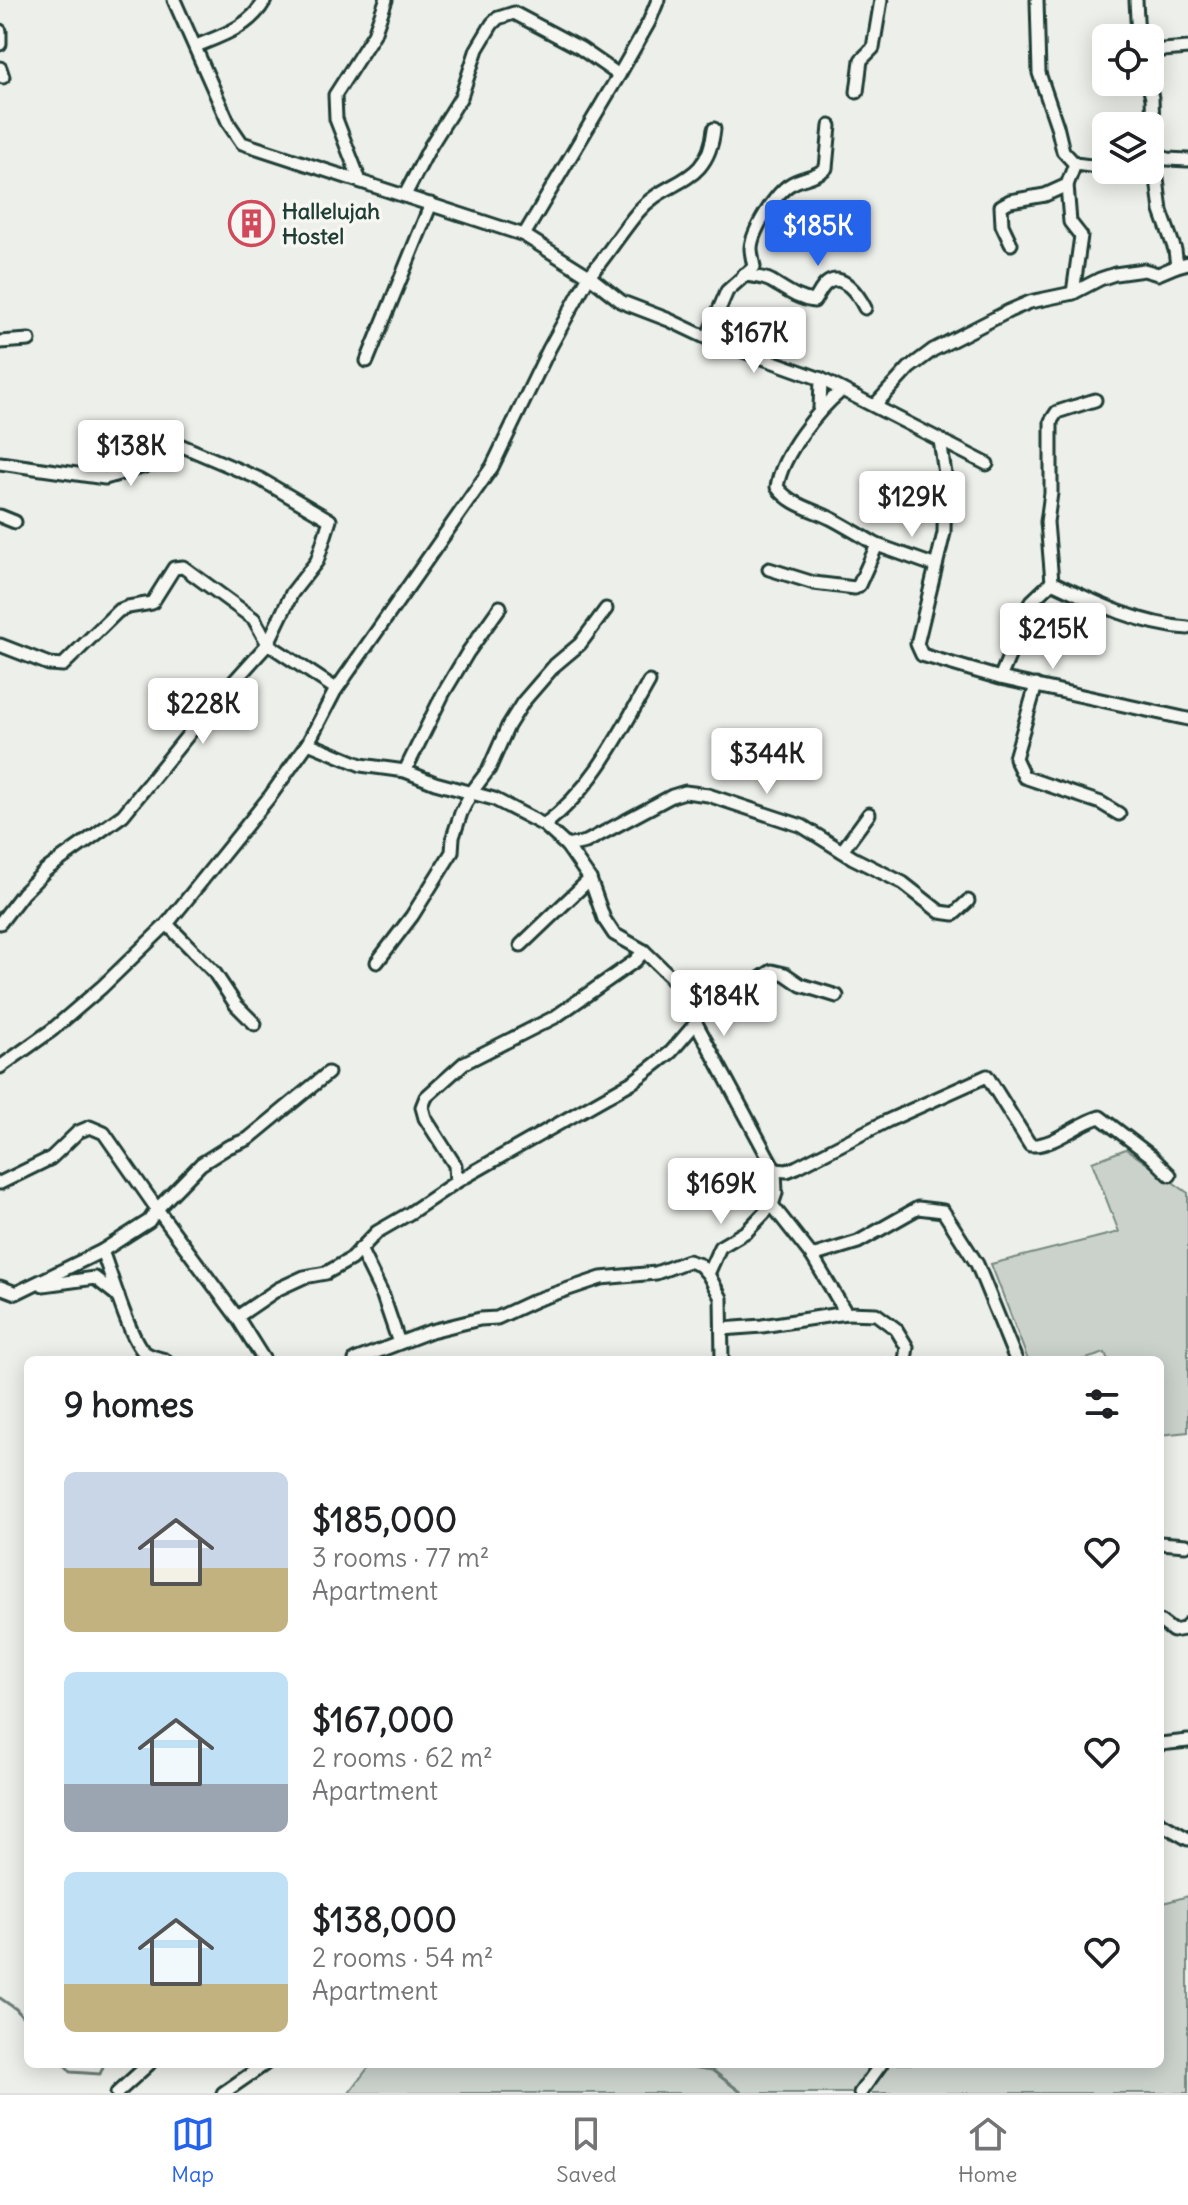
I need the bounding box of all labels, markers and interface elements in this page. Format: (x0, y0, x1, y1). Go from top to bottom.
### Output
map controls (1092, 24, 1164, 184)
button: locate (1092, 24, 1164, 96)
button: layers (1092, 112, 1164, 184)
place label: Hallelujah Hostel (282, 197, 380, 250)
building icon: Hallelujah Hostel (227, 200, 275, 248)
pin: $185K (762, 200, 874, 268)
text: $185K (783, 209, 853, 242)
pin: $167K (698, 307, 810, 375)
text: $167K (720, 316, 788, 349)
pin: $138K (75, 420, 187, 488)
text: $138K (96, 429, 166, 462)
pin: $129K (856, 471, 968, 539)
text: $129K (877, 480, 947, 513)
pin: $215K (997, 603, 1109, 671)
text: $215K (1018, 612, 1088, 645)
pin: $228K (147, 678, 259, 746)
text: $228K (166, 687, 240, 720)
pin: $344K (711, 728, 823, 796)
text: $344K (729, 737, 805, 770)
pin: $184K (668, 970, 780, 1038)
text: $184K (689, 979, 759, 1012)
pin: $169K (665, 1158, 777, 1226)
text: $169K (686, 1167, 756, 1200)
icon: filters (1080, 1382, 1124, 1426)
text: 9 homes (64, 1383, 194, 1426)
text: $185,000 (312, 1498, 457, 1541)
icon: home (128, 1504, 224, 1600)
icon: heart (1080, 1530, 1124, 1574)
text: 3 rooms · 77 m² (312, 1541, 490, 1574)
text: Apartment (312, 1574, 438, 1607)
text: $167,000 (312, 1698, 454, 1741)
icon: home (128, 1704, 224, 1800)
icon: heart (1080, 1730, 1124, 1774)
text: 2 rooms · 62 m² (312, 1741, 493, 1774)
text: Apartment (312, 1774, 438, 1807)
text: $138,000 (312, 1898, 457, 1941)
icon: home (128, 1904, 224, 2000)
icon: heart (1080, 1930, 1124, 1974)
text: 2 rooms · 54 m² (312, 1941, 494, 1974)
text: Apartment (312, 1974, 438, 2007)
tab: Map (171, 2112, 215, 2188)
tab: Saved (556, 2112, 616, 2188)
tab: Home (958, 2112, 1017, 2188)

